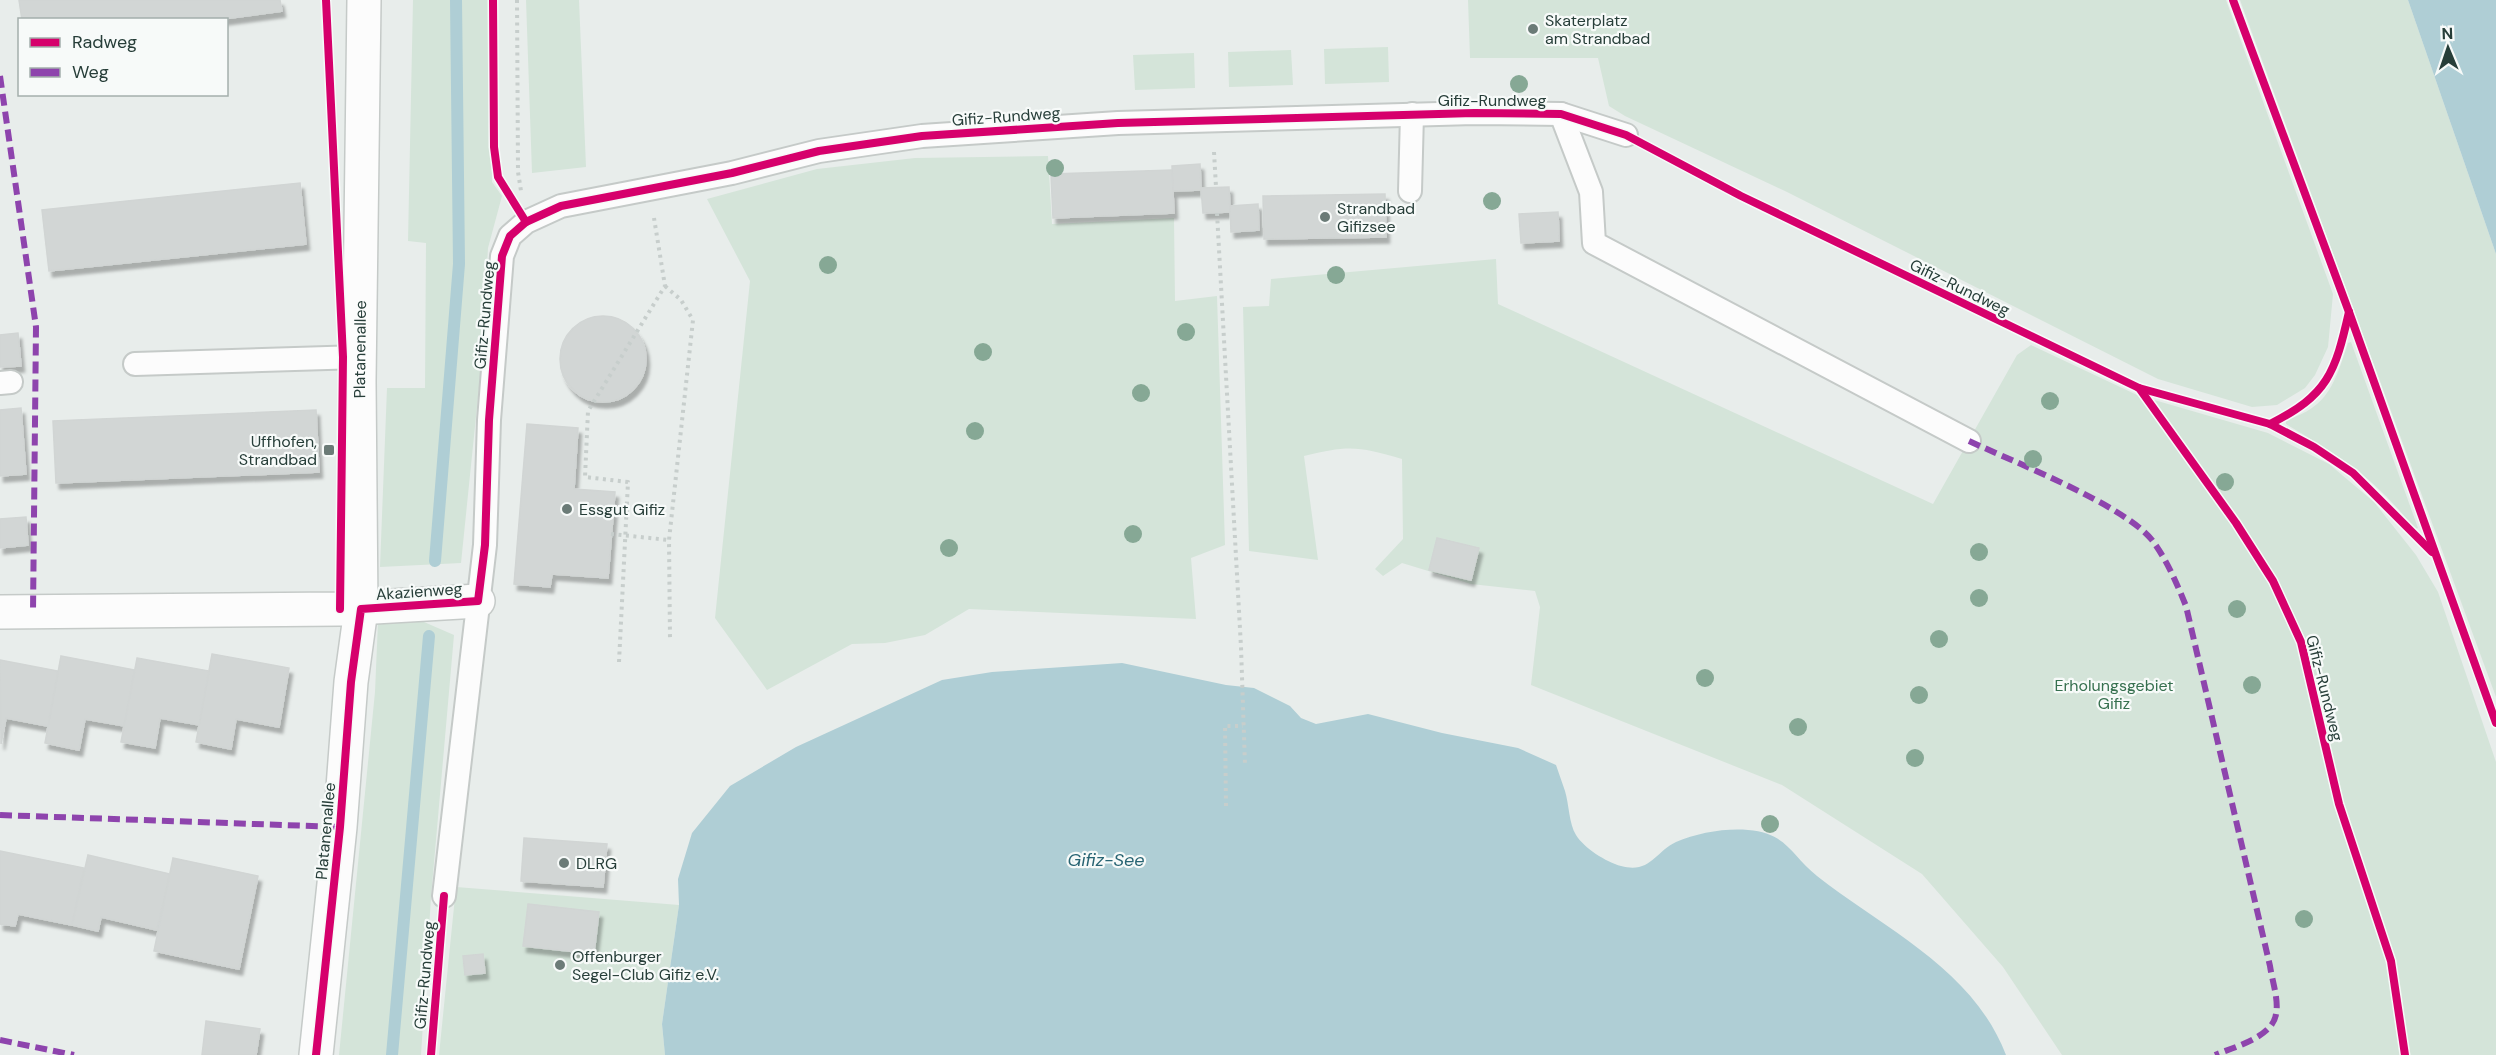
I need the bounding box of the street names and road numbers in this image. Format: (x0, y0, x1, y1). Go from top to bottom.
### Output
street label: Gifiz-Rundweg (1438, 90, 1546, 111)
street label: Gifiz-Rundweg (951, 102, 1061, 131)
street label: Gifiz-Rundweg (1906, 254, 2013, 321)
street label: Gifiz-Rundweg (469, 260, 500, 370)
street label: Platanenallee (349, 300, 371, 398)
street label: Akazienweg (375, 578, 463, 605)
street label: Gifiz-Rundweg (2301, 633, 2348, 743)
street label: Platanenallee (311, 781, 340, 881)
street label: Gifiz-Rundweg (409, 920, 440, 1030)

